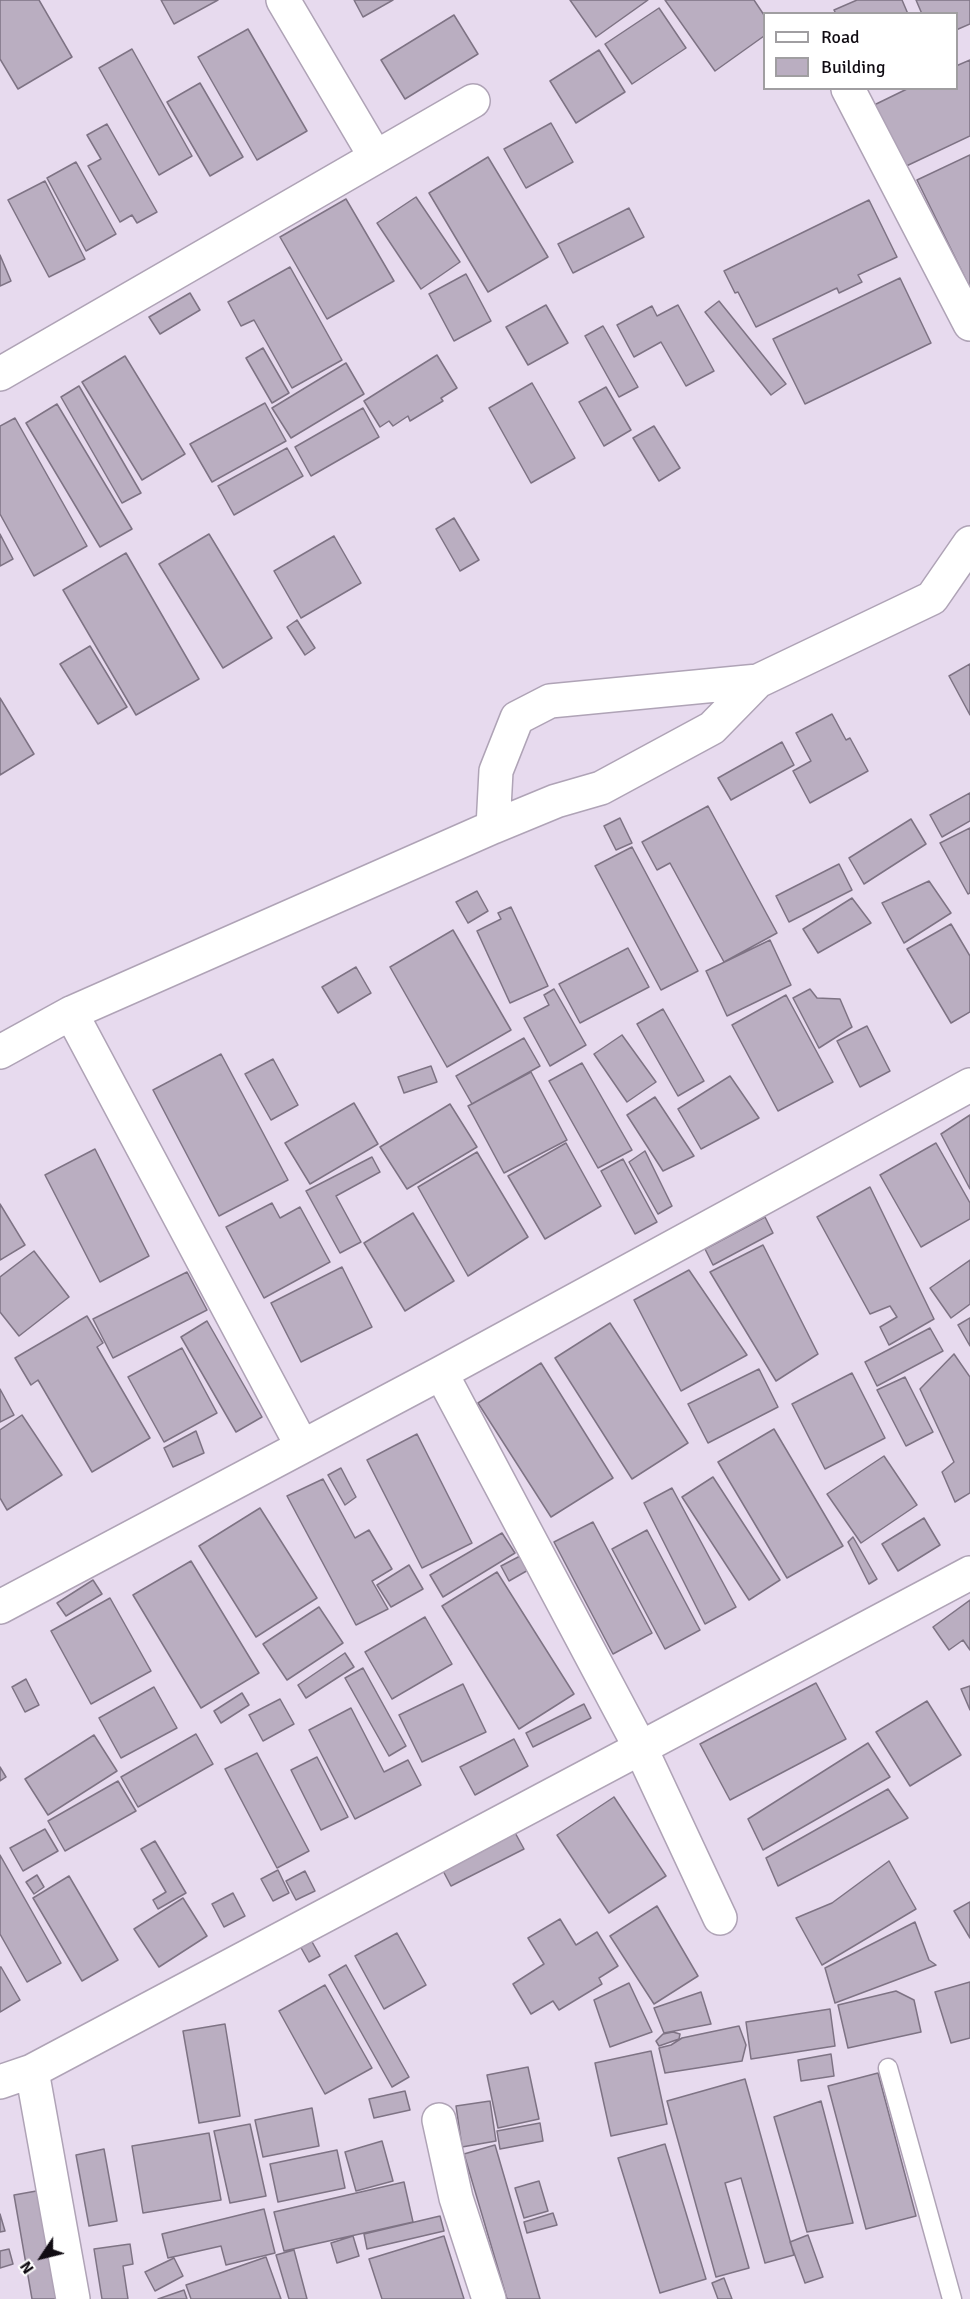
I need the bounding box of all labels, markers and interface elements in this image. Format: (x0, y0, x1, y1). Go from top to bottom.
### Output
legend (763, 12, 958, 90)
text: Road (821, 26, 860, 48)
text: Building (821, 56, 885, 78)
north arrow (12, 2227, 72, 2287)
text: N (16, 2257, 39, 2278)

